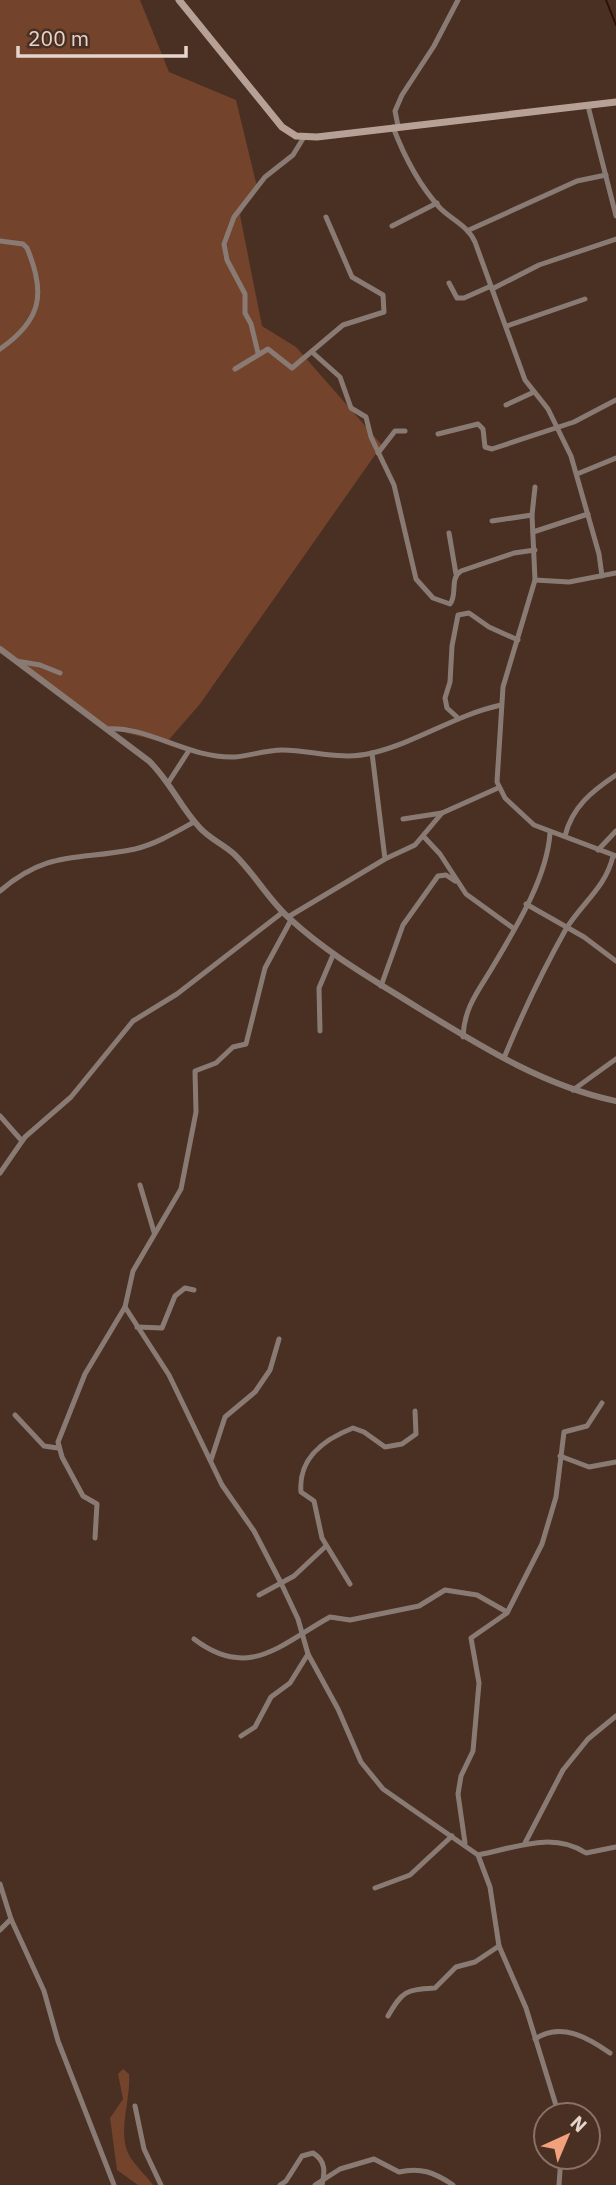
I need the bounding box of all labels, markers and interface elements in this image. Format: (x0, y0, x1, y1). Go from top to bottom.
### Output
scale bar (18, 14, 186, 58)
text: 200 m (28, 24, 89, 52)
north arrow (532, 2101, 602, 2171)
text: N (566, 2110, 592, 2137)

